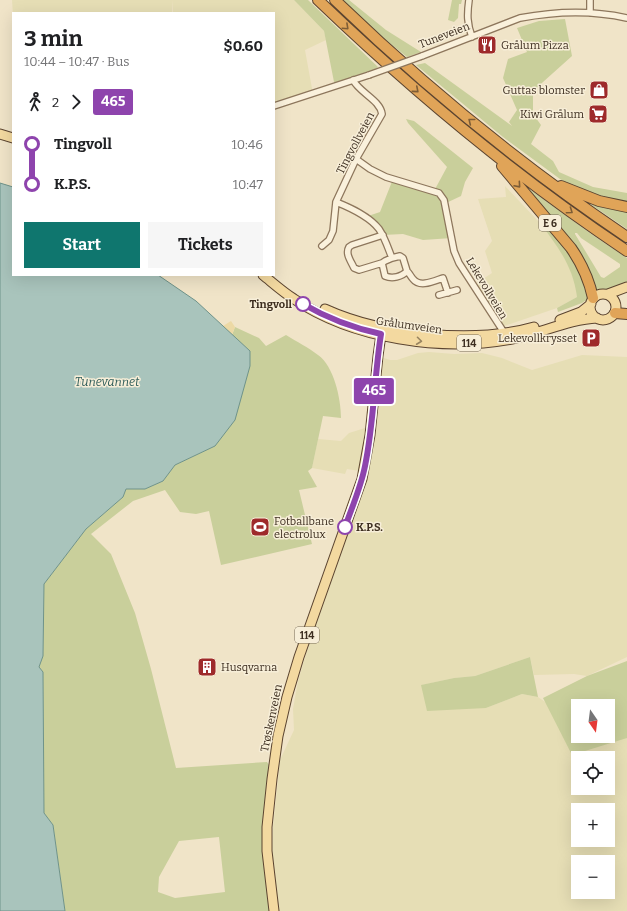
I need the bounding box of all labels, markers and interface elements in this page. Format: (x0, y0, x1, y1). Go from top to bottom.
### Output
street label: Tuneveien (417, 20, 472, 51)
one-way arrow (341, 22, 349, 30)
text: 3 min (24, 25, 83, 52)
restaurant icon: Grålum Pizza (476, 34, 498, 56)
text: $0.60 (224, 37, 263, 55)
place label: Grålum Pizza (501, 39, 569, 52)
text: 10:44 – 10:47 · Bus (24, 54, 130, 69)
shop icon: Guttas blomster (588, 79, 610, 101)
place label: Guttas blomster (503, 84, 585, 97)
one-way arrow (411, 85, 419, 93)
icon: walk (24, 91, 46, 113)
icon: forward (65, 91, 87, 113)
text: 465 (101, 93, 125, 110)
text: 2 (52, 95, 59, 110)
supermarket icon: Kiwi Grålum (587, 103, 609, 125)
place label: Kiwi Grålum (520, 108, 584, 121)
street label: Tingvollveien (334, 110, 377, 176)
one-way arrow (468, 119, 476, 126)
text: Tingvoll (54, 135, 112, 153)
text: 10:46 (231, 137, 263, 152)
text: K.P.S. (54, 175, 91, 193)
text: 10:47 (233, 177, 263, 192)
one-way arrow (514, 180, 521, 188)
one-way arrow (566, 206, 573, 214)
road number: E 6 (539, 215, 561, 231)
button: Start (24, 222, 140, 268)
button: Tickets (148, 222, 263, 268)
street label: Lekevollveien (463, 255, 510, 321)
marker: Tingvoll (295, 296, 311, 312)
place label: Tingvoll (250, 298, 293, 311)
street label: Grålumveien (375, 314, 443, 337)
parking icon: Lekevollkrysset (580, 327, 602, 349)
place label: Lekevollkrysset (498, 332, 577, 345)
road number: 114 (457, 335, 481, 351)
one-way arrow (416, 336, 422, 345)
water label: Tunevannet (75, 375, 140, 389)
line badge: 465 (351, 378, 397, 404)
text: 465 (362, 382, 386, 399)
place label: Fotballbane electrolux (274, 515, 334, 541)
sports icon: Fotballbane electrolux (249, 516, 271, 538)
marker: K.P.S. (337, 519, 353, 535)
place label: K.P.S. (356, 521, 383, 534)
road number: 114 (295, 627, 319, 643)
building icon: Husqvarna (196, 656, 218, 678)
place label: Husqvarna (221, 661, 277, 674)
street label: Trøskenveien (258, 683, 285, 753)
north arrow (571, 699, 615, 743)
map controls (571, 699, 615, 899)
button: locate (571, 751, 615, 795)
button: + (571, 803, 615, 847)
button: − (571, 855, 615, 899)

